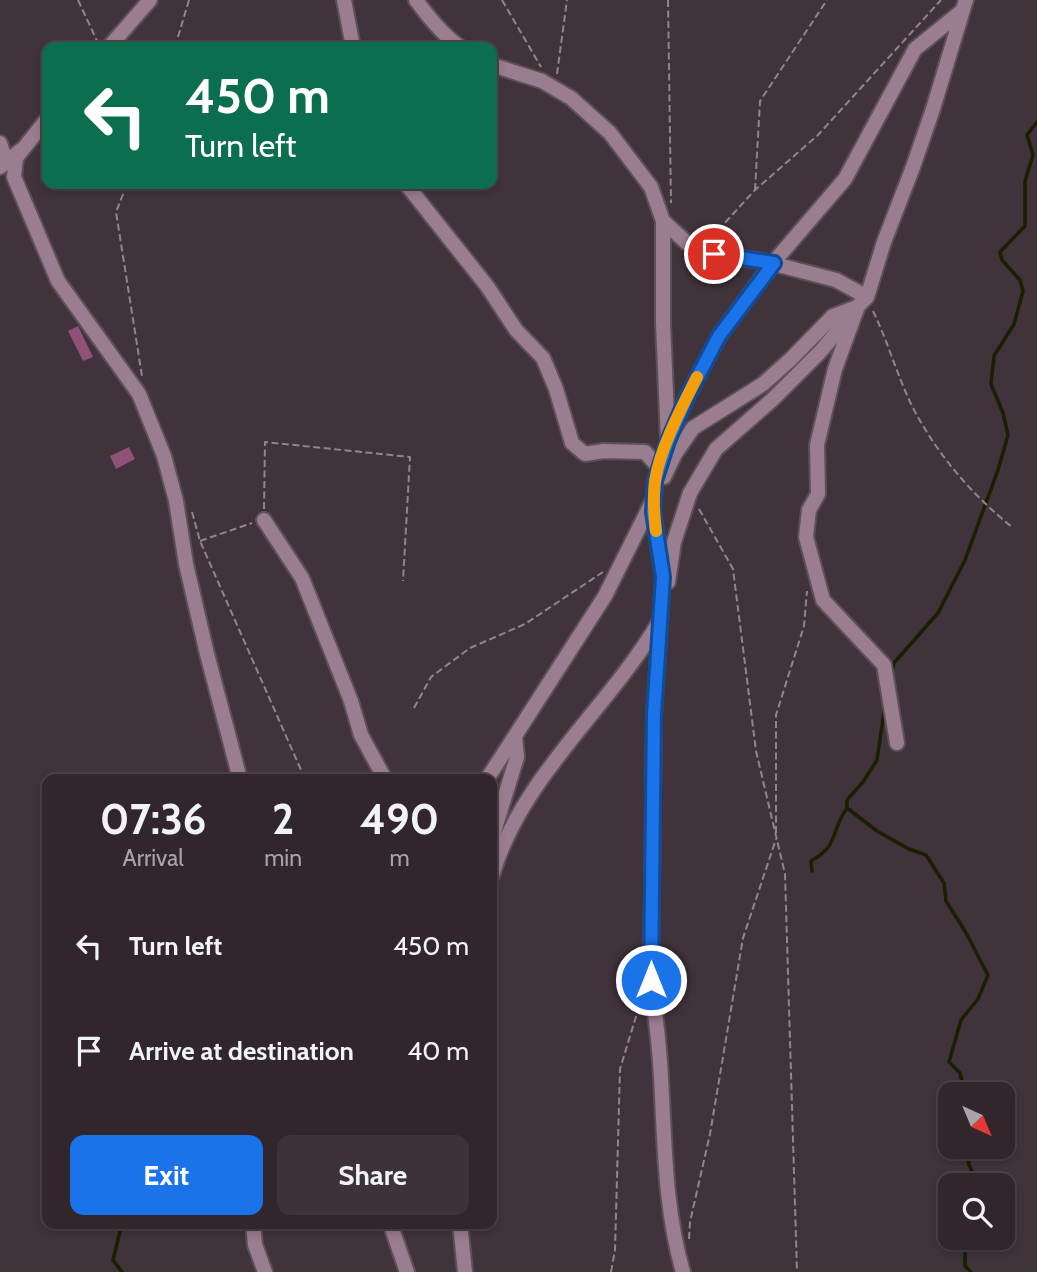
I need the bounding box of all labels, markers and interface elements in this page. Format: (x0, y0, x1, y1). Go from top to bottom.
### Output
text: 450 m (185, 66, 330, 125)
icon: left (70, 70, 161, 161)
text: Turn left (185, 126, 296, 165)
pin (684, 224, 744, 284)
icon: arrive (695, 235, 733, 273)
text: 07:36 (100, 793, 206, 845)
text: 2 (272, 793, 294, 845)
text: 490 (360, 793, 439, 845)
text: Arrival (122, 844, 184, 872)
text: min (264, 844, 302, 872)
text: m (389, 844, 410, 872)
icon: left (70, 927, 108, 965)
text: Turn left (129, 930, 222, 962)
text: 450 m (393, 930, 469, 962)
position arrow (614, 943, 688, 1017)
icon: arrive (70, 1032, 108, 1070)
text: Arrive at destination (129, 1035, 354, 1067)
text: 40 m (407, 1035, 469, 1067)
north arrow (938, 1082, 1015, 1158)
map controls (938, 1082, 1015, 1250)
button: Exit (70, 1135, 263, 1215)
button: Share (277, 1135, 469, 1215)
button: search (938, 1173, 1015, 1250)

